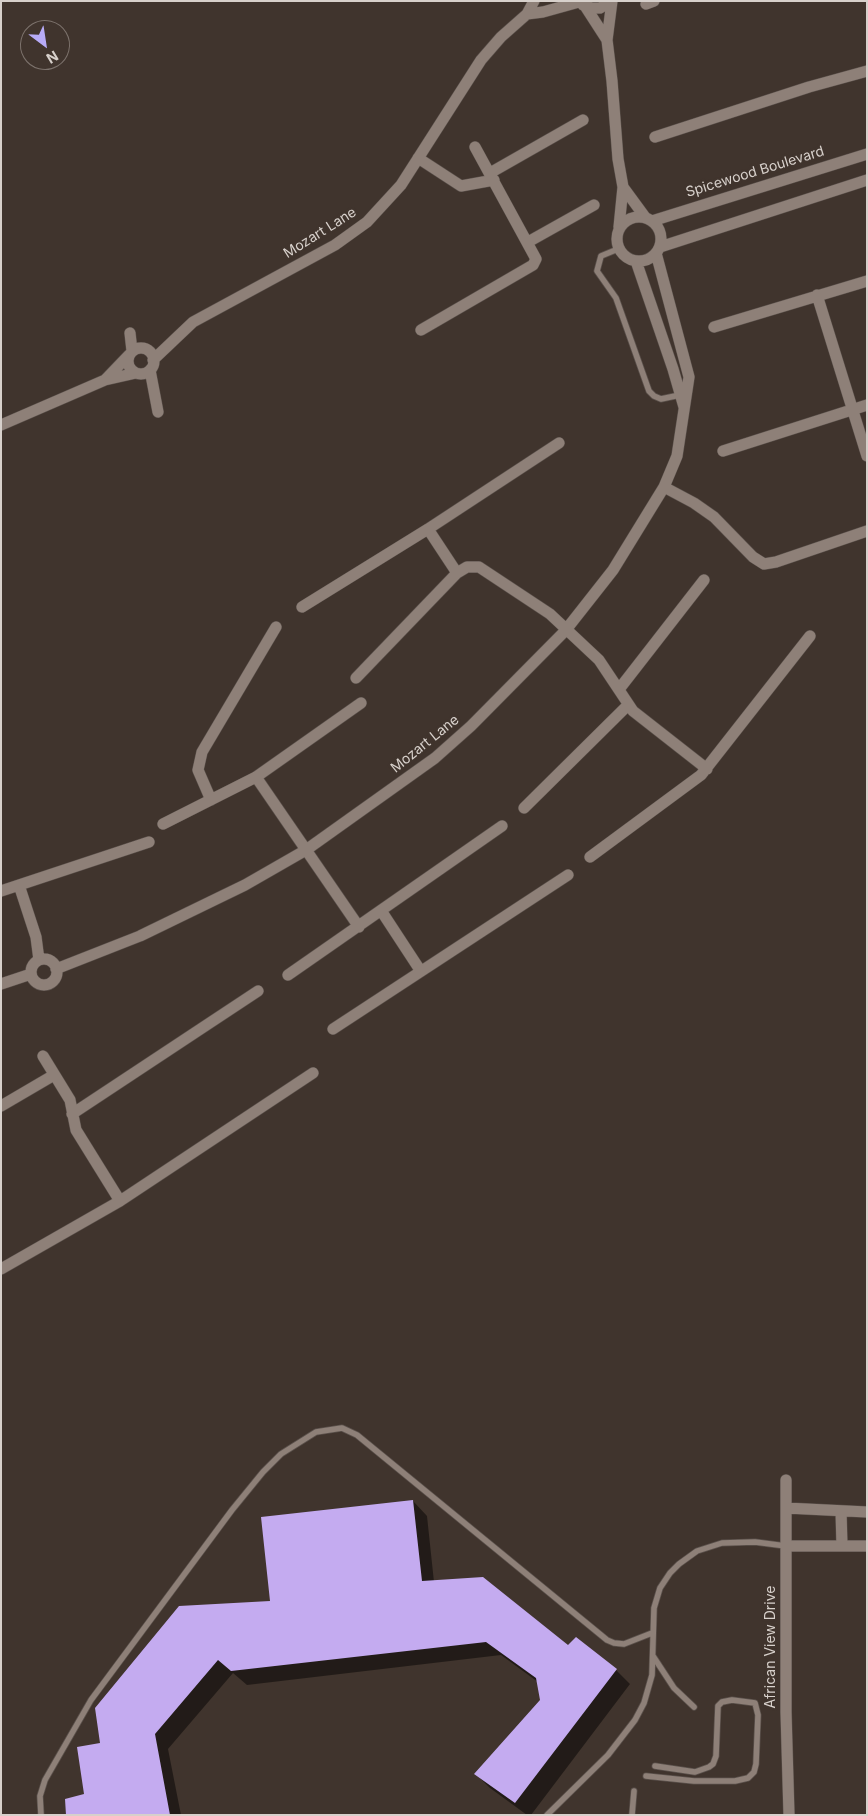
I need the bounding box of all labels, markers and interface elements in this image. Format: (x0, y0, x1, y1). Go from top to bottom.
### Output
north arrow (20, 20, 70, 70)
text: N (44, 47, 61, 67)
street label: Spicewood Boulevard (684, 143, 826, 201)
street label: Mozart Lane (281, 204, 359, 262)
street label: Mozart Lane (388, 711, 462, 777)
street label: African View Drive (763, 1585, 779, 1709)

